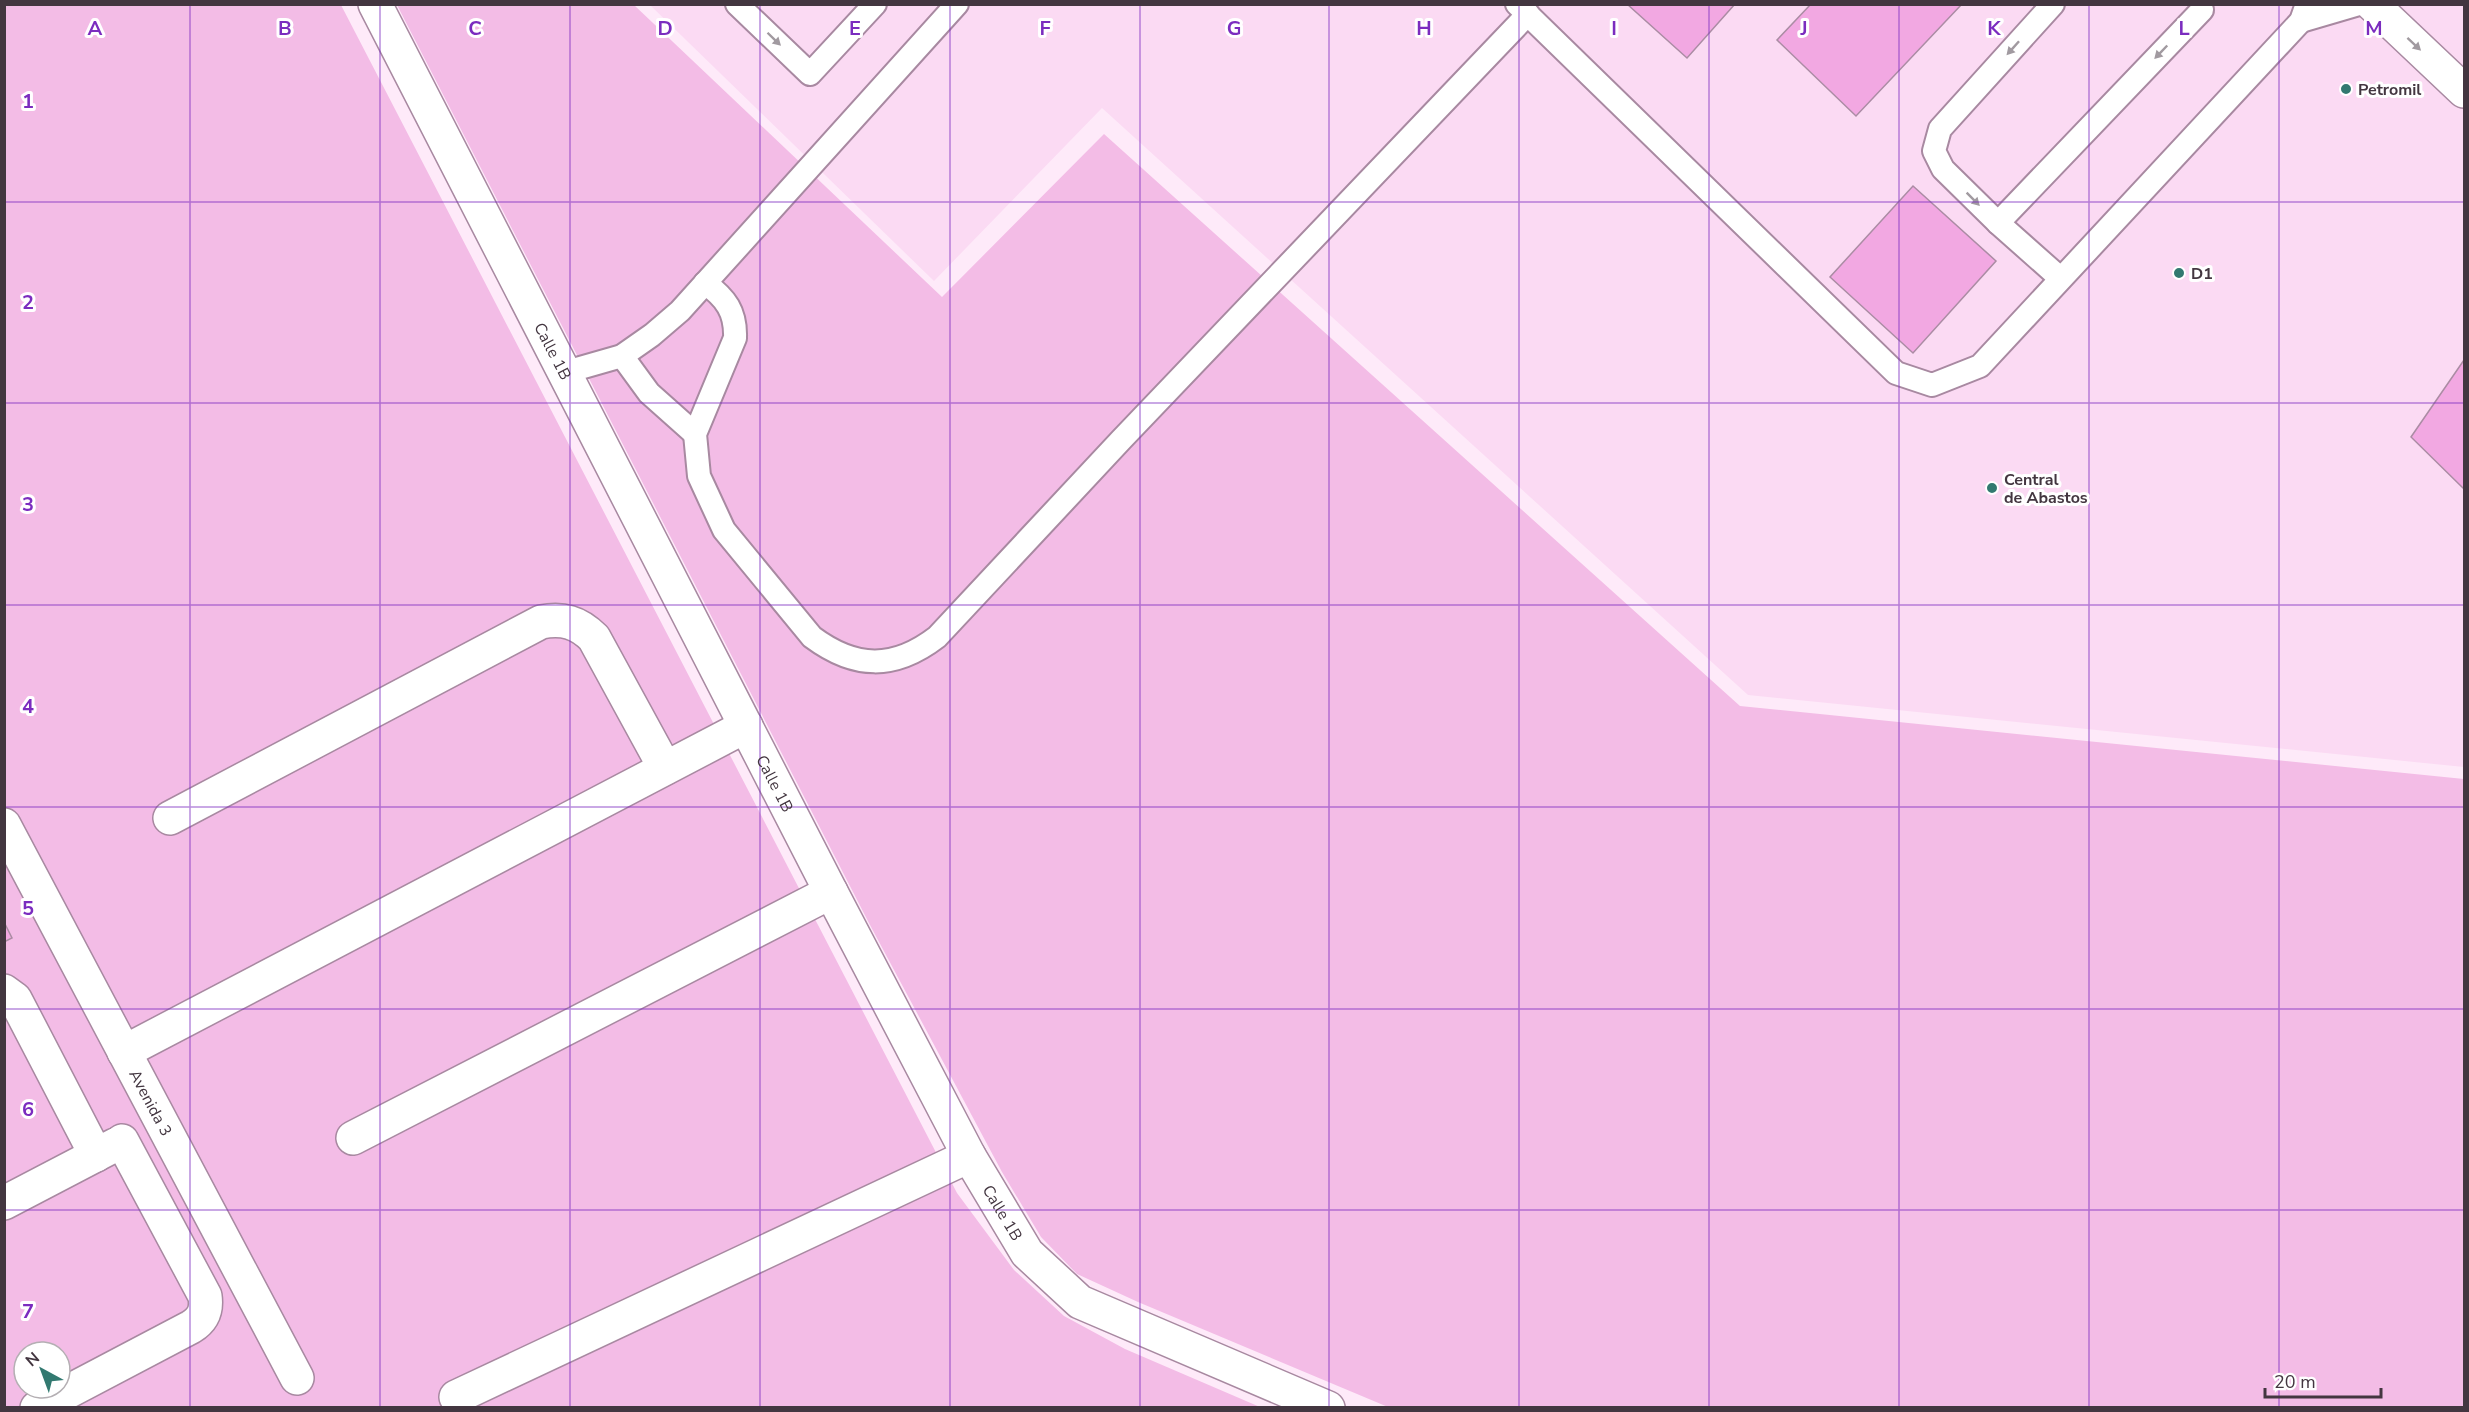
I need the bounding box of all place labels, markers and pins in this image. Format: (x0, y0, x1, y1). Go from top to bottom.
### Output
place label: Petromil (2358, 79, 2421, 101)
marker: Petromil (2339, 82, 2353, 96)
place label: D1 (2191, 263, 2213, 285)
marker: D1 (2172, 266, 2186, 280)
place label: Central de Abastos (2004, 469, 2088, 509)
marker: Central de Abastos (1985, 481, 1999, 495)

